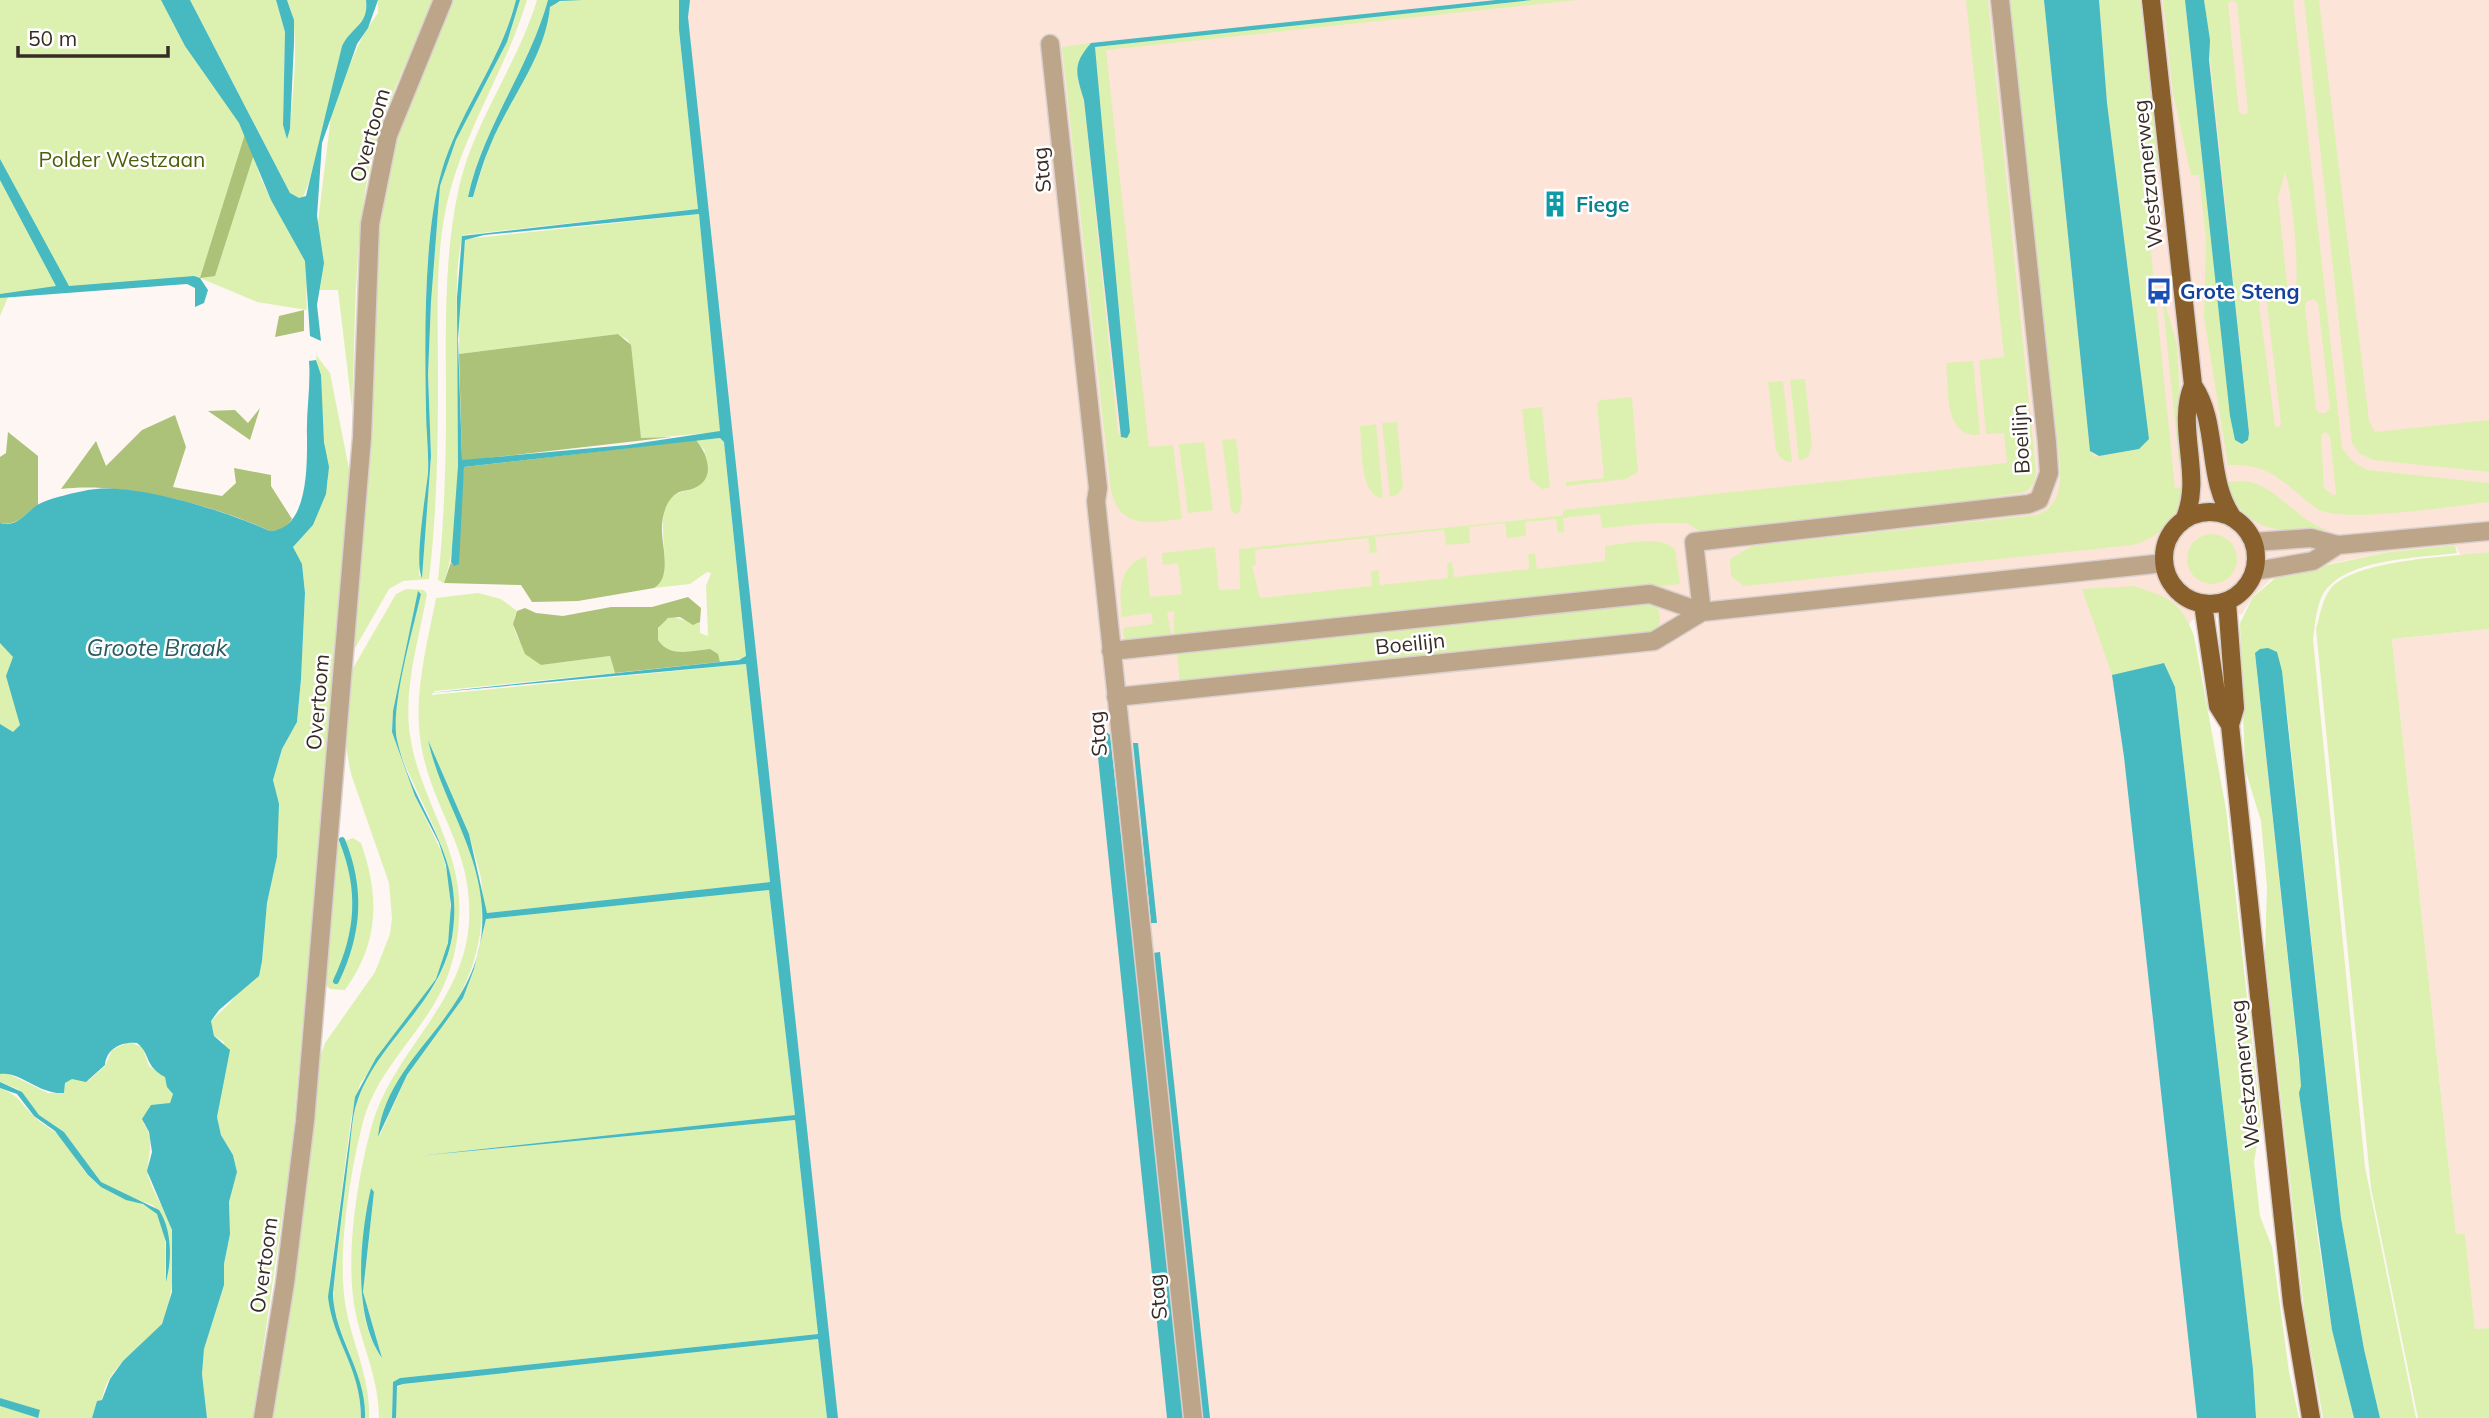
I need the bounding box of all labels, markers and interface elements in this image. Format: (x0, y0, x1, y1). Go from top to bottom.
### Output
scale bar (18, 14, 168, 58)
text: 50 m (28, 25, 77, 51)
street label: Overtoom (343, 85, 395, 185)
street label: Westzanerweg (2126, 99, 2168, 249)
park label: Polder Westzaan (39, 146, 205, 172)
street label: Stag (1026, 146, 1056, 194)
building icon: Fiege (1540, 189, 1570, 219)
place label: Fiege (1576, 191, 1630, 217)
bus stop icon: Grote Steng (2144, 276, 2174, 306)
place label: Grote Steng (2180, 278, 2300, 304)
street label: Boeilijn (2005, 403, 2035, 475)
street label: Boeilijn (1374, 626, 1446, 660)
water label: Groote Braak (87, 633, 229, 662)
street label: Overtoom (300, 653, 334, 751)
street label: Stag (1082, 710, 1112, 758)
street label: Westzanerweg (2223, 999, 2265, 1149)
street label: Overtoom (243, 1215, 283, 1315)
street label: Stag (1142, 1273, 1172, 1321)

